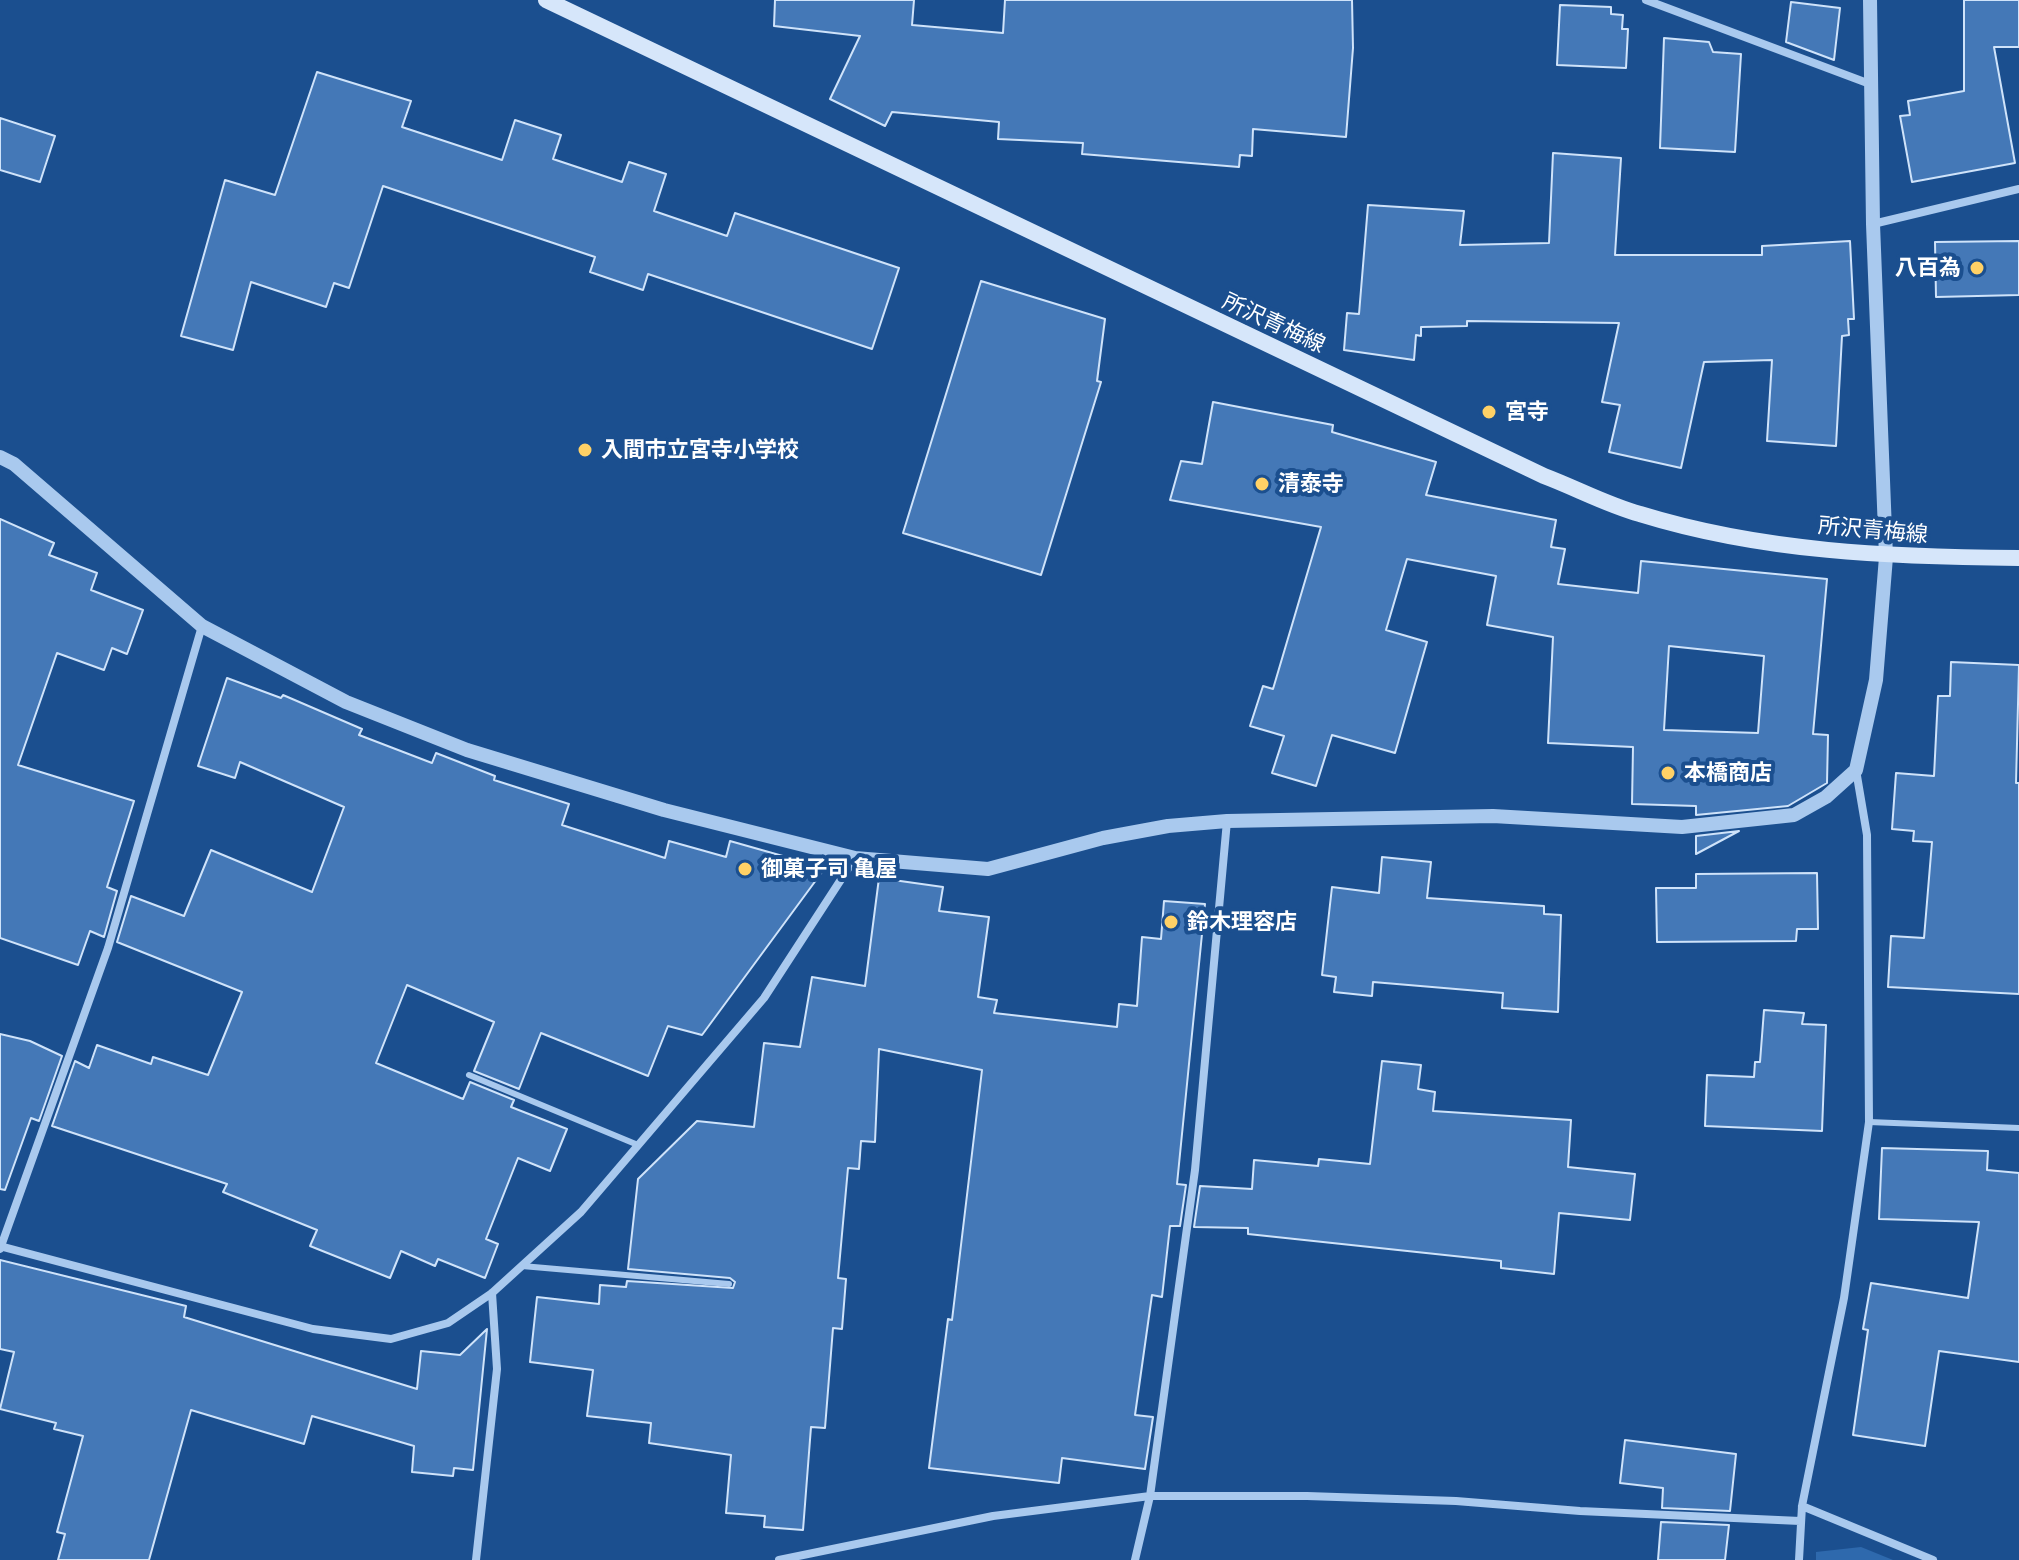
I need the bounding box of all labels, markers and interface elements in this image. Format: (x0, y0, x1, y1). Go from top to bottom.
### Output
place label: 八百為 (1895, 255, 1961, 281)
marker: 八百為 (1968, 259, 1986, 277)
street label: 所沢青梅線 (1219, 288, 1329, 358)
place label: 宮寺 (1505, 399, 1549, 425)
marker: 宮寺 (1480, 403, 1498, 421)
place label: 入間市立宮寺小学校 (601, 437, 799, 463)
marker: 入間市立宮寺小学校 (576, 441, 594, 459)
place label: 清泰寺 (1278, 471, 1344, 497)
marker: 清泰寺 (1253, 475, 1271, 493)
street label: 所沢青梅線 (1817, 512, 1929, 548)
place label: 本橋商店 (1684, 760, 1772, 786)
marker: 本橋商店 (1659, 764, 1677, 782)
place label: 御菓子司 亀屋 (761, 856, 897, 882)
marker: 御菓子司 亀屋 (736, 860, 754, 878)
place label: 鈴木理容店 (1187, 909, 1297, 935)
marker: 鈴木理容店 (1162, 913, 1180, 931)

